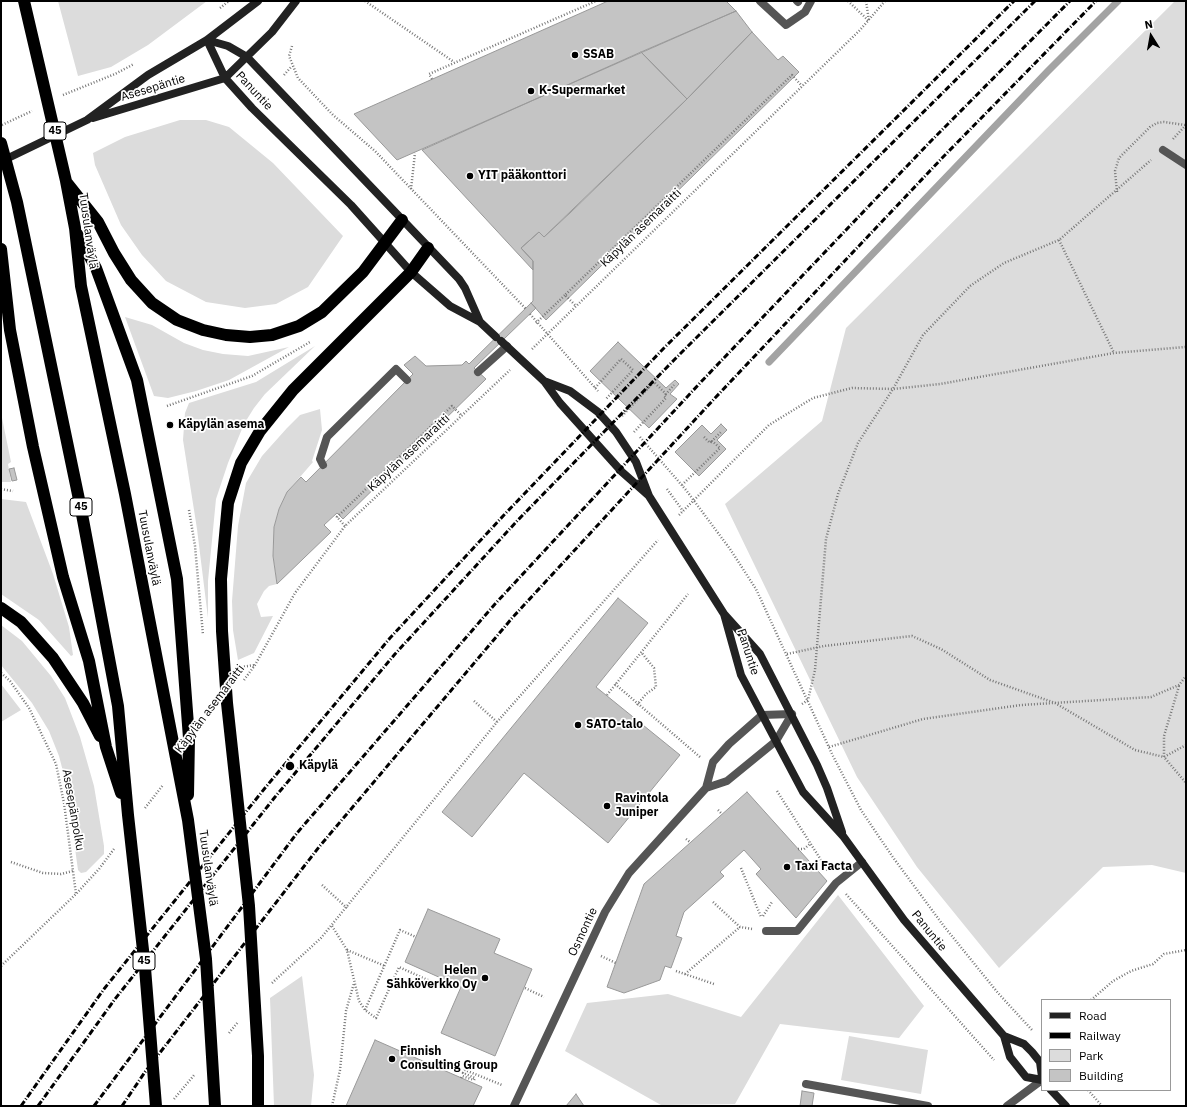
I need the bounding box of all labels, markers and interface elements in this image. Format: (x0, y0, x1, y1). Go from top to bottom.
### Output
north arrow (1131, 16, 1171, 56)
text: N (1143, 17, 1154, 32)
place label: SSAB (583, 48, 614, 62)
marker: SSAB (570, 50, 580, 60)
street label: Panuntie (232, 69, 276, 113)
street label: Asesepäntie (119, 71, 187, 105)
place label: K-Supermarket (539, 84, 625, 98)
marker: K-Supermarket (526, 86, 536, 96)
road number: 45 (44, 122, 66, 140)
place label: YIT pääkonttori (478, 169, 566, 183)
marker: YIT pääkonttori (465, 171, 475, 181)
street label: Käpylän asemaraitti (598, 186, 684, 270)
street label: Tuusulanväylä (76, 192, 100, 270)
street label: Käpylän asemaraitti (365, 411, 453, 495)
place label: Käpylän asema (178, 418, 264, 432)
marker: Käpylän asema (165, 420, 175, 430)
road number: 45 (70, 498, 92, 516)
street label: Tuusulanväylä (135, 509, 163, 587)
street label: Panuntie (734, 627, 762, 677)
street label: Käpylän asemaraitti (172, 662, 248, 756)
place label: SATO-talo (586, 718, 643, 732)
marker: SATO-talo (573, 720, 583, 730)
place label: Käpylä (299, 759, 338, 773)
marker: Käpylä (284, 760, 296, 772)
street label: Asesepänpolku (59, 768, 87, 852)
place label: Ravintola Juniper (615, 792, 668, 820)
marker: Ravintola Juniper (602, 801, 612, 811)
street label: Tuusulanväylä (196, 829, 220, 907)
place label: Taxi Facta (795, 860, 852, 874)
marker: Taxi Facta (782, 862, 792, 872)
street label: Osmontie (565, 905, 601, 959)
street label: Panuntie (908, 908, 950, 954)
road number: 45 (133, 952, 155, 970)
place label: Helen Sähköverkko Oy (386, 964, 477, 992)
marker: Helen Sähköverkko Oy (480, 973, 490, 983)
legend (1041, 999, 1171, 1091)
text: Road (1079, 1008, 1107, 1023)
text: Railway (1079, 1028, 1121, 1043)
place label: Finnish Consulting Group (400, 1045, 498, 1073)
text: Park (1079, 1048, 1103, 1063)
marker: Finnish Consulting Group (387, 1054, 397, 1064)
text: Building (1079, 1068, 1123, 1083)

